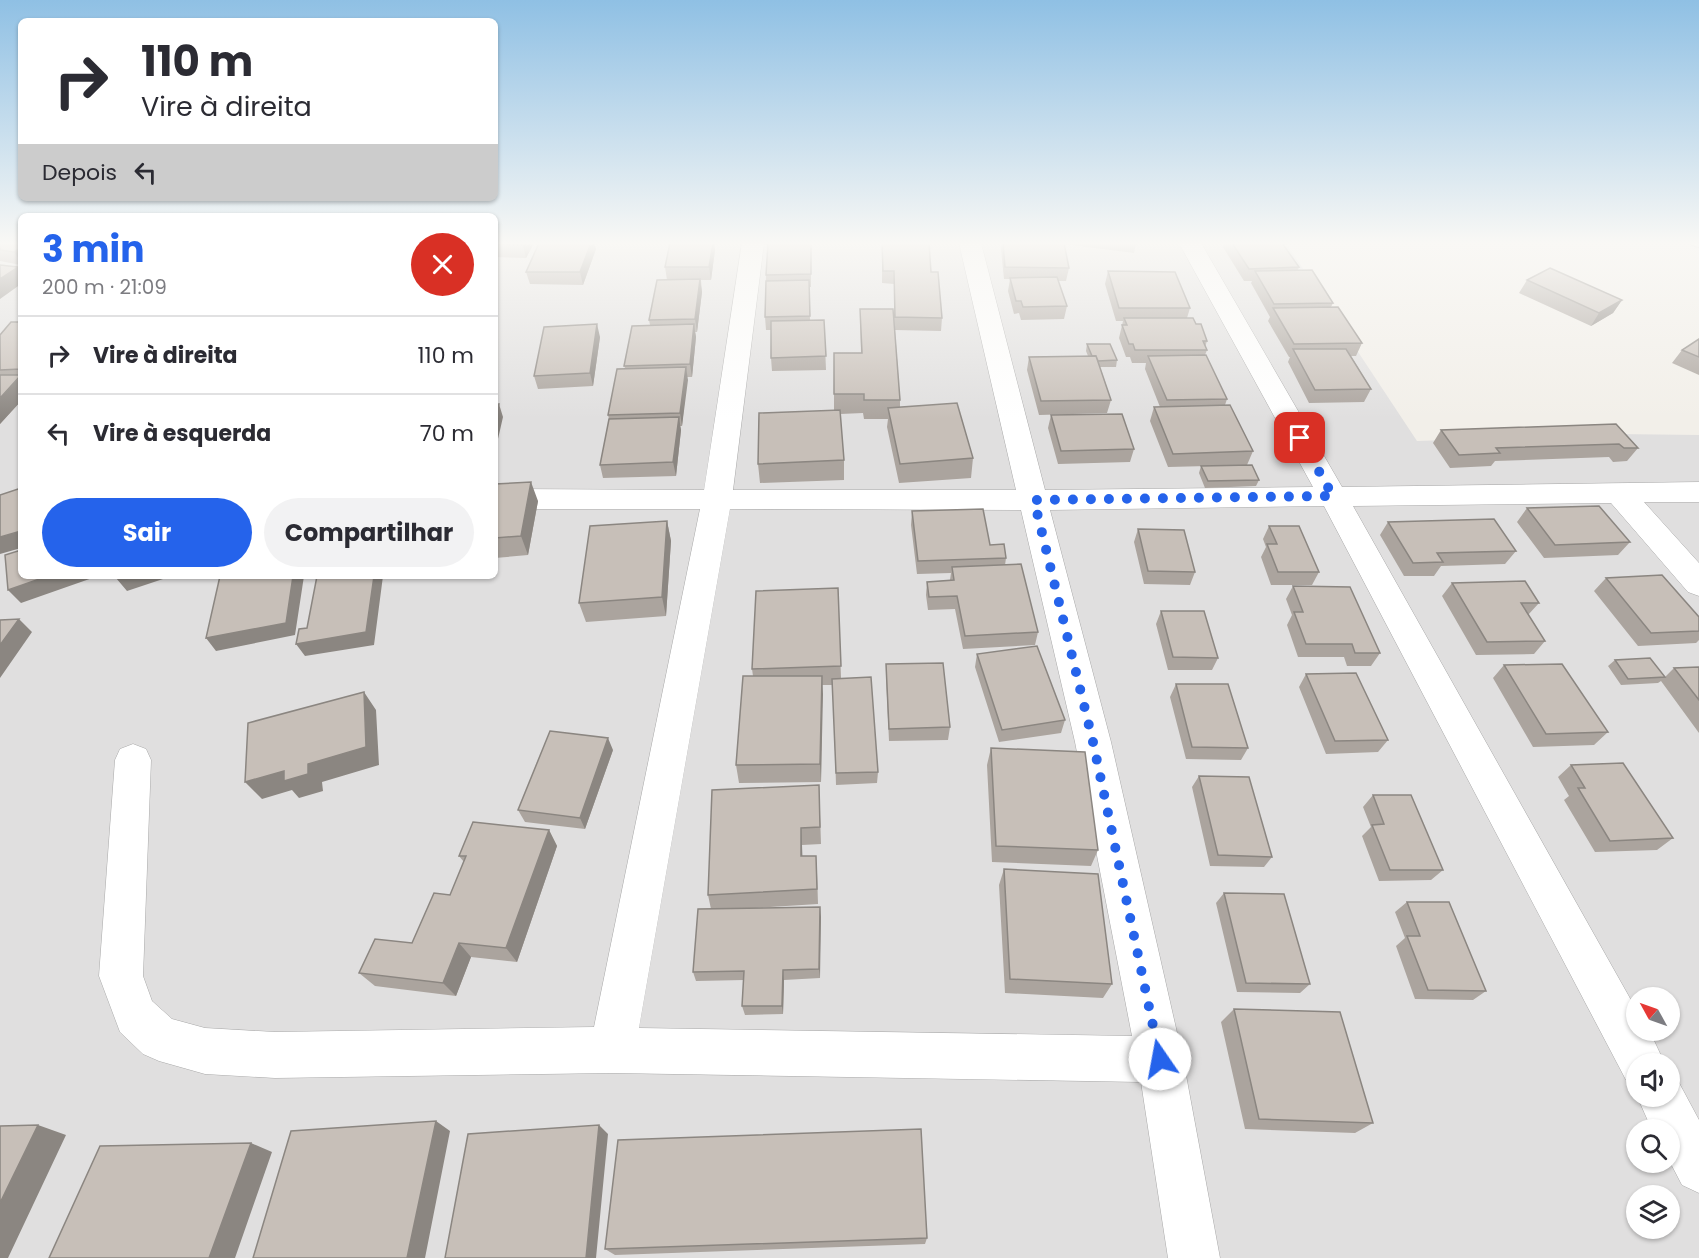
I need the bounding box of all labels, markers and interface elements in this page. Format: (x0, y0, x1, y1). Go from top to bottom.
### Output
text: 110 m (141, 32, 253, 91)
icon: right (42, 42, 120, 120)
text: Vire à direita (141, 88, 312, 125)
icon: left (129, 156, 162, 189)
text: Depois (42, 157, 117, 188)
text: 3 min (42, 224, 144, 275)
button: close (411, 233, 474, 296)
text: 200 m · 21:09 (42, 273, 167, 301)
icon: right (42, 339, 75, 372)
text: Vire à direita (93, 340, 238, 371)
text: 110 m (418, 340, 474, 371)
pin (1274, 412, 1325, 463)
icon: left (42, 417, 75, 450)
text: Vire à esquerda (93, 418, 271, 449)
text: 70 m (420, 418, 474, 449)
icon: arrive (1283, 421, 1316, 454)
button: Sair (42, 498, 252, 567)
button: Compartilhar (264, 498, 474, 567)
north arrow (1626, 987, 1680, 1041)
map controls (1626, 987, 1680, 1239)
position arrow (1128, 1027, 1192, 1091)
button: sound (1626, 1053, 1680, 1107)
button: search (1626, 1119, 1680, 1173)
button: layers (1626, 1185, 1680, 1239)

